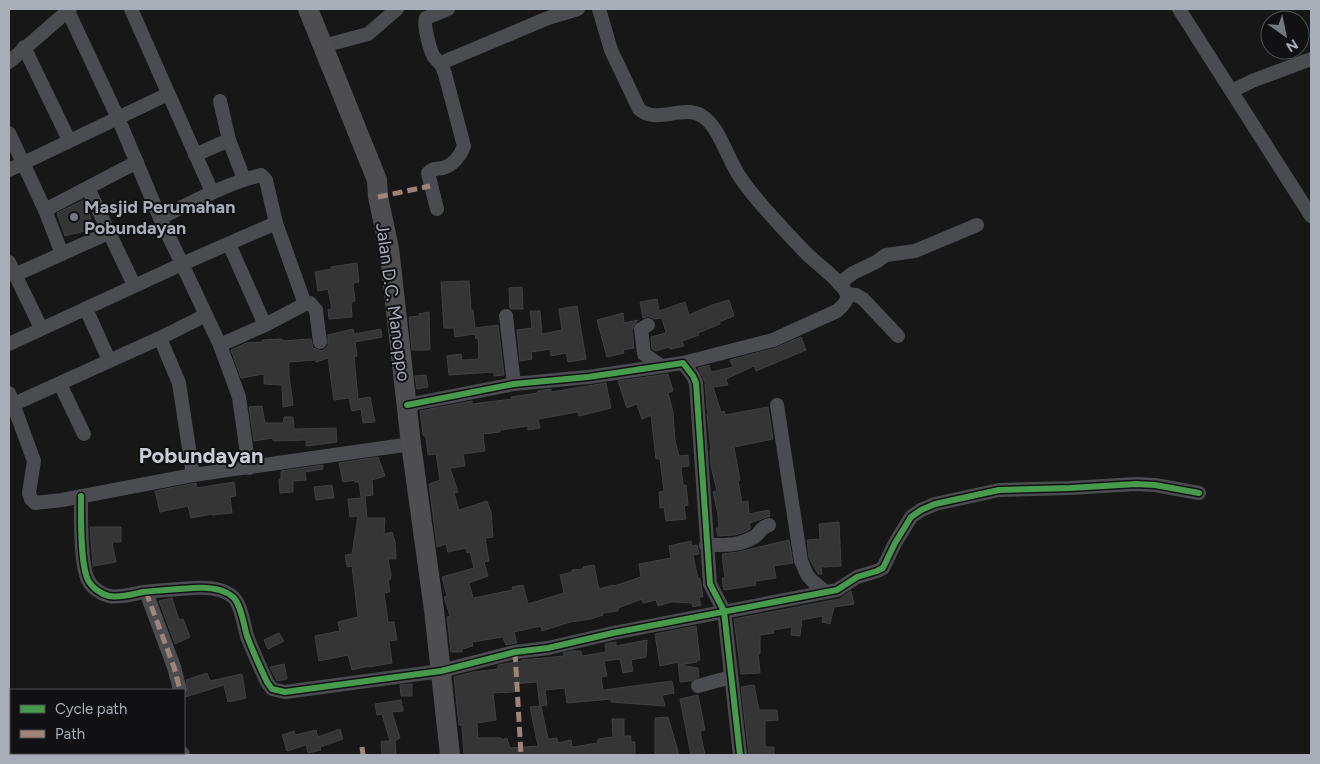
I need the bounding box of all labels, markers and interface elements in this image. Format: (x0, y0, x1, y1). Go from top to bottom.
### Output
north arrow (1260, 10, 1310, 60)
text: N (1283, 35, 1301, 56)
place label: Masjid Perumahan Pobundayan (84, 196, 235, 239)
marker: Masjid Perumahan Pobundayan (68, 211, 80, 223)
street label: Jalan D.C. Manoppo (371, 221, 415, 383)
district label: Pobundayan (139, 442, 263, 469)
legend (10, 689, 185, 754)
text: Cycle path (55, 700, 127, 718)
text: Path (55, 725, 85, 743)

